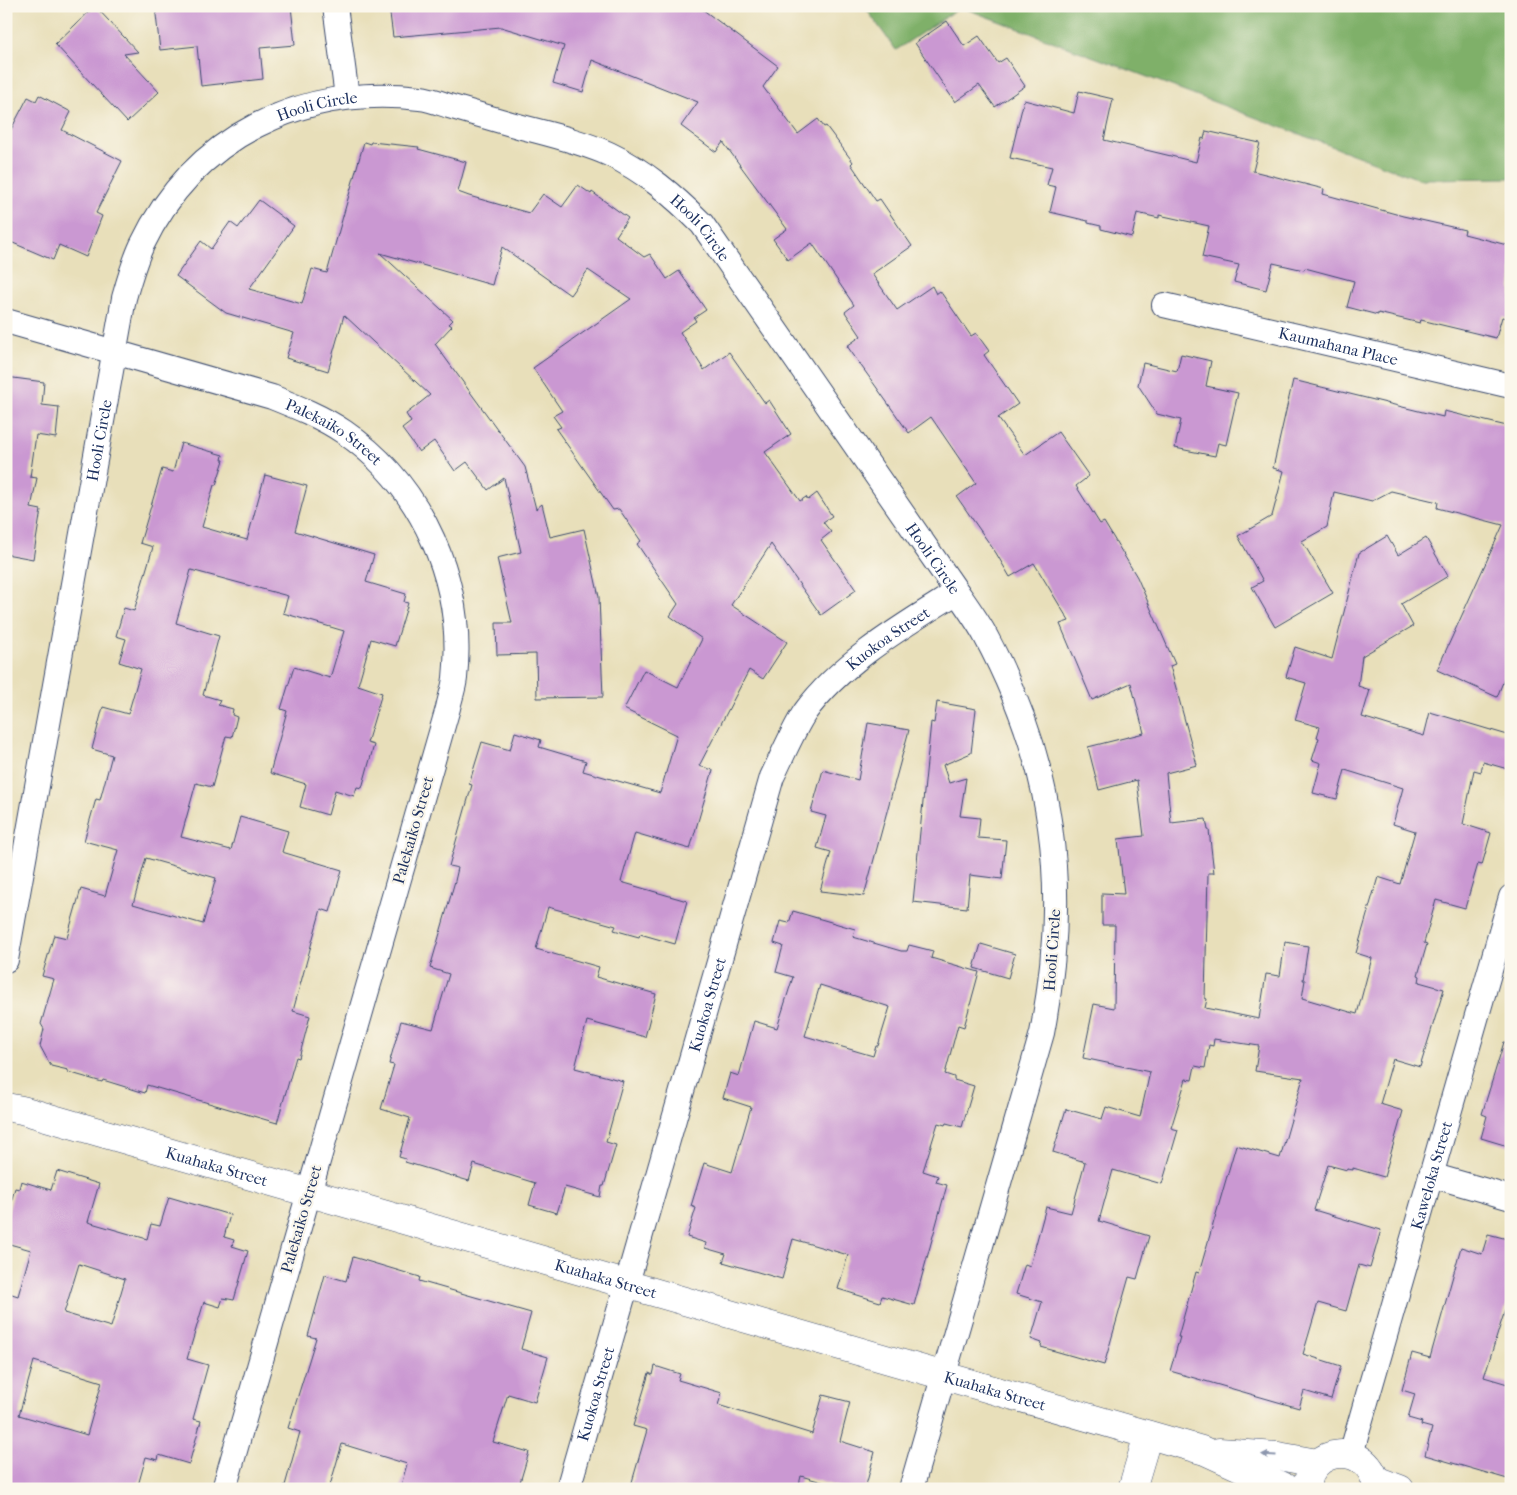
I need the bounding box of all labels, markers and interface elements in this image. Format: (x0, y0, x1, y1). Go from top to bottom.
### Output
street label: Hooli Circle (274, 87, 358, 125)
street label: Hooli Circle (667, 190, 734, 265)
street label: Kaumahana Place (1277, 323, 1400, 369)
street label: Palekaiko Street (283, 394, 387, 469)
street label: Hooli Circle (82, 398, 115, 483)
street label: Hooli Circle (902, 519, 965, 598)
street label: Kuokoa Street (842, 602, 933, 674)
street label: Palekaiko Street (389, 774, 438, 886)
street label: Hooli Circle (1040, 908, 1064, 992)
street label: Kuokoa Street (684, 955, 729, 1054)
street label: Kaweloka Street (1406, 1119, 1456, 1232)
street label: Kuahaka Street (163, 1142, 270, 1190)
street label: Palekaiko Street (277, 1163, 326, 1275)
street label: Kuahaka Street (553, 1255, 660, 1302)
street label: Kuokoa Street (573, 1344, 618, 1443)
street label: Kuahaka Street (942, 1367, 1049, 1414)
one-way arrow (1261, 1451, 1277, 1459)

